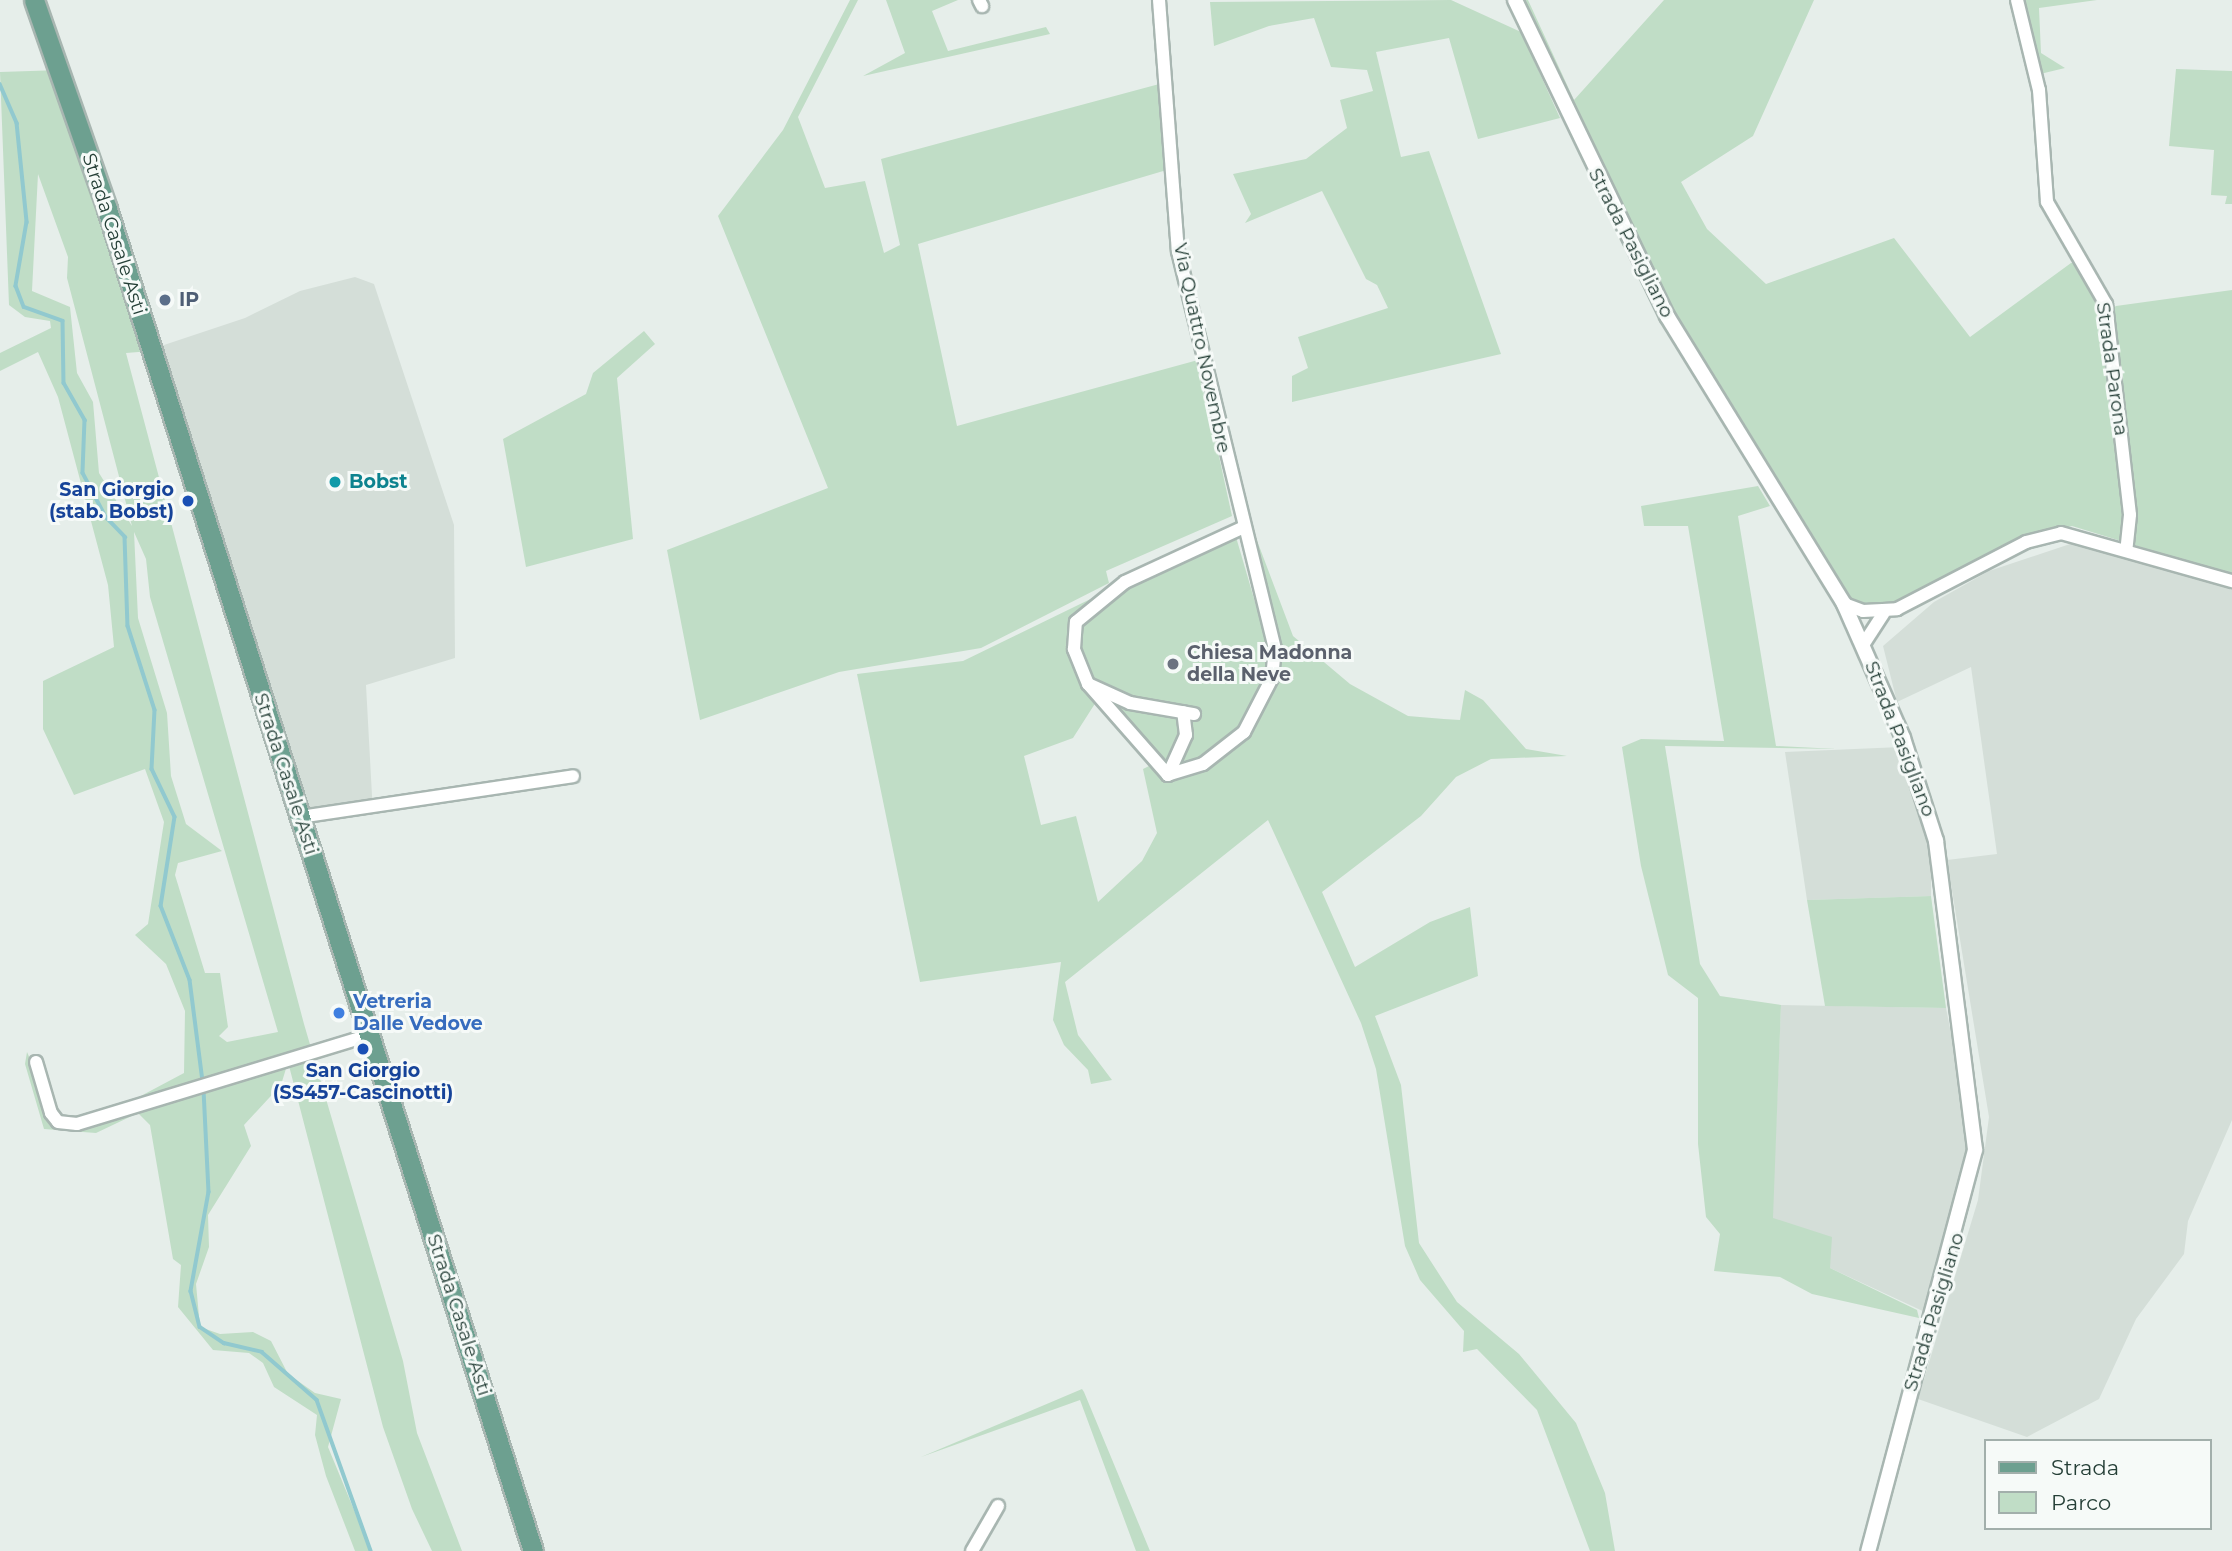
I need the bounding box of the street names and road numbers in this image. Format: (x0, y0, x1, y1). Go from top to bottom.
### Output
street label: Strada Casale Asti (77, 150, 151, 318)
street label: Strada Pasigliano (1583, 164, 1679, 322)
street label: Via Quattro Novembre (1169, 241, 1235, 455)
street label: Strada Parona (2091, 301, 2133, 437)
street label: Strada Pasigliano (1860, 658, 1940, 820)
street label: Strada Casale Asti (249, 690, 323, 858)
street label: Strada Pasigliano (1899, 1230, 1969, 1394)
street label: Strada Casale Asti (422, 1231, 496, 1399)

